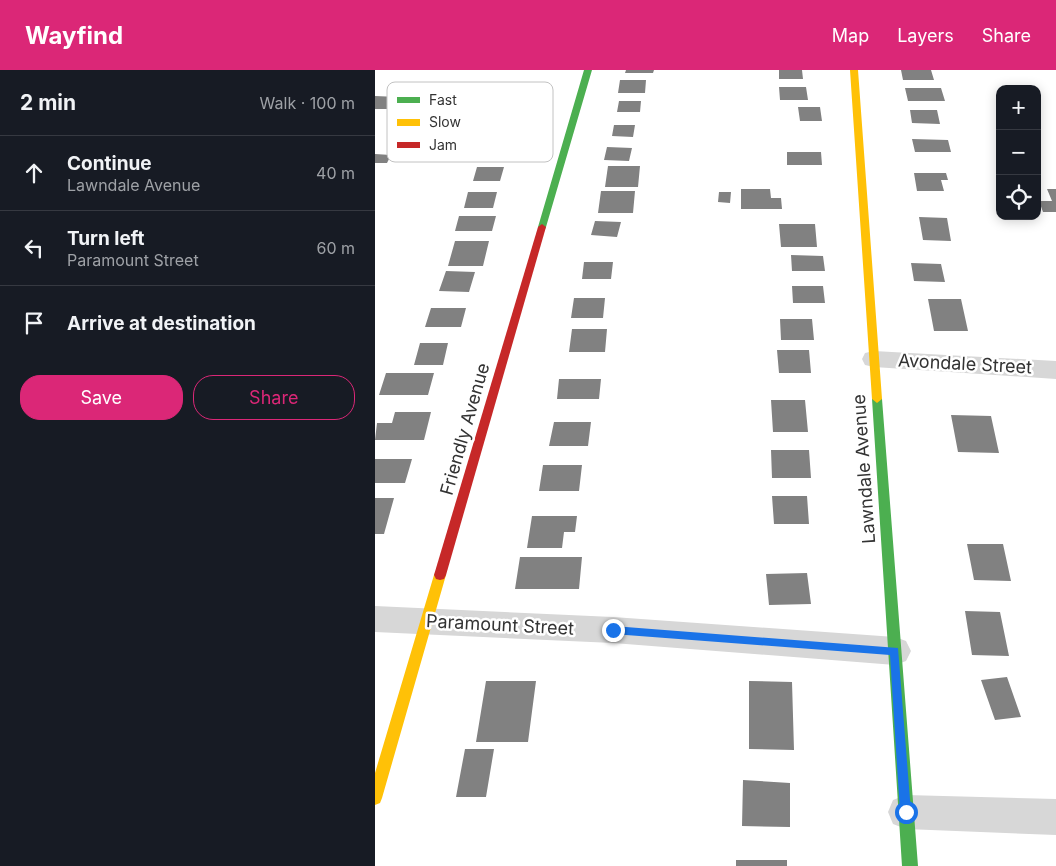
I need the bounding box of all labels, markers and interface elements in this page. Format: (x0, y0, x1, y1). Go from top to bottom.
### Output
text: Wayfind (25, 21, 123, 50)
text: Map (832, 25, 869, 46)
text: Layers (897, 25, 954, 46)
text: Share (982, 25, 1031, 46)
legend (387, 82, 553, 162)
map controls (996, 85, 1041, 220)
button: + (996, 85, 1041, 130)
text: 2 min (20, 90, 76, 115)
text: Fast (429, 91, 457, 108)
text: Walk · 100 m (260, 93, 355, 113)
text: Slow (429, 113, 461, 130)
button: − (996, 130, 1041, 175)
text: Jam (429, 136, 457, 153)
text: Continue (67, 152, 152, 175)
icon: ahead (20, 159, 48, 187)
text: 40 m (316, 163, 355, 183)
text: Lawndale Avenue (67, 175, 200, 195)
button: locate (996, 175, 1041, 220)
text: Turn left (67, 227, 145, 250)
icon: left (20, 234, 48, 262)
text: 60 m (316, 238, 355, 258)
text: Paramount Street (67, 250, 199, 270)
icon: arrive (20, 309, 48, 337)
text: Arrive at destination (67, 312, 256, 335)
street label: Avondale Street (897, 350, 1033, 378)
street label: Friendly Avenue (436, 360, 493, 497)
button: Save (20, 375, 183, 420)
button: Share (193, 375, 355, 420)
street label: Lawndale Avenue (848, 394, 879, 545)
street label: Paramount Street (426, 610, 575, 639)
route end (602, 619, 625, 642)
route start (895, 801, 918, 824)

